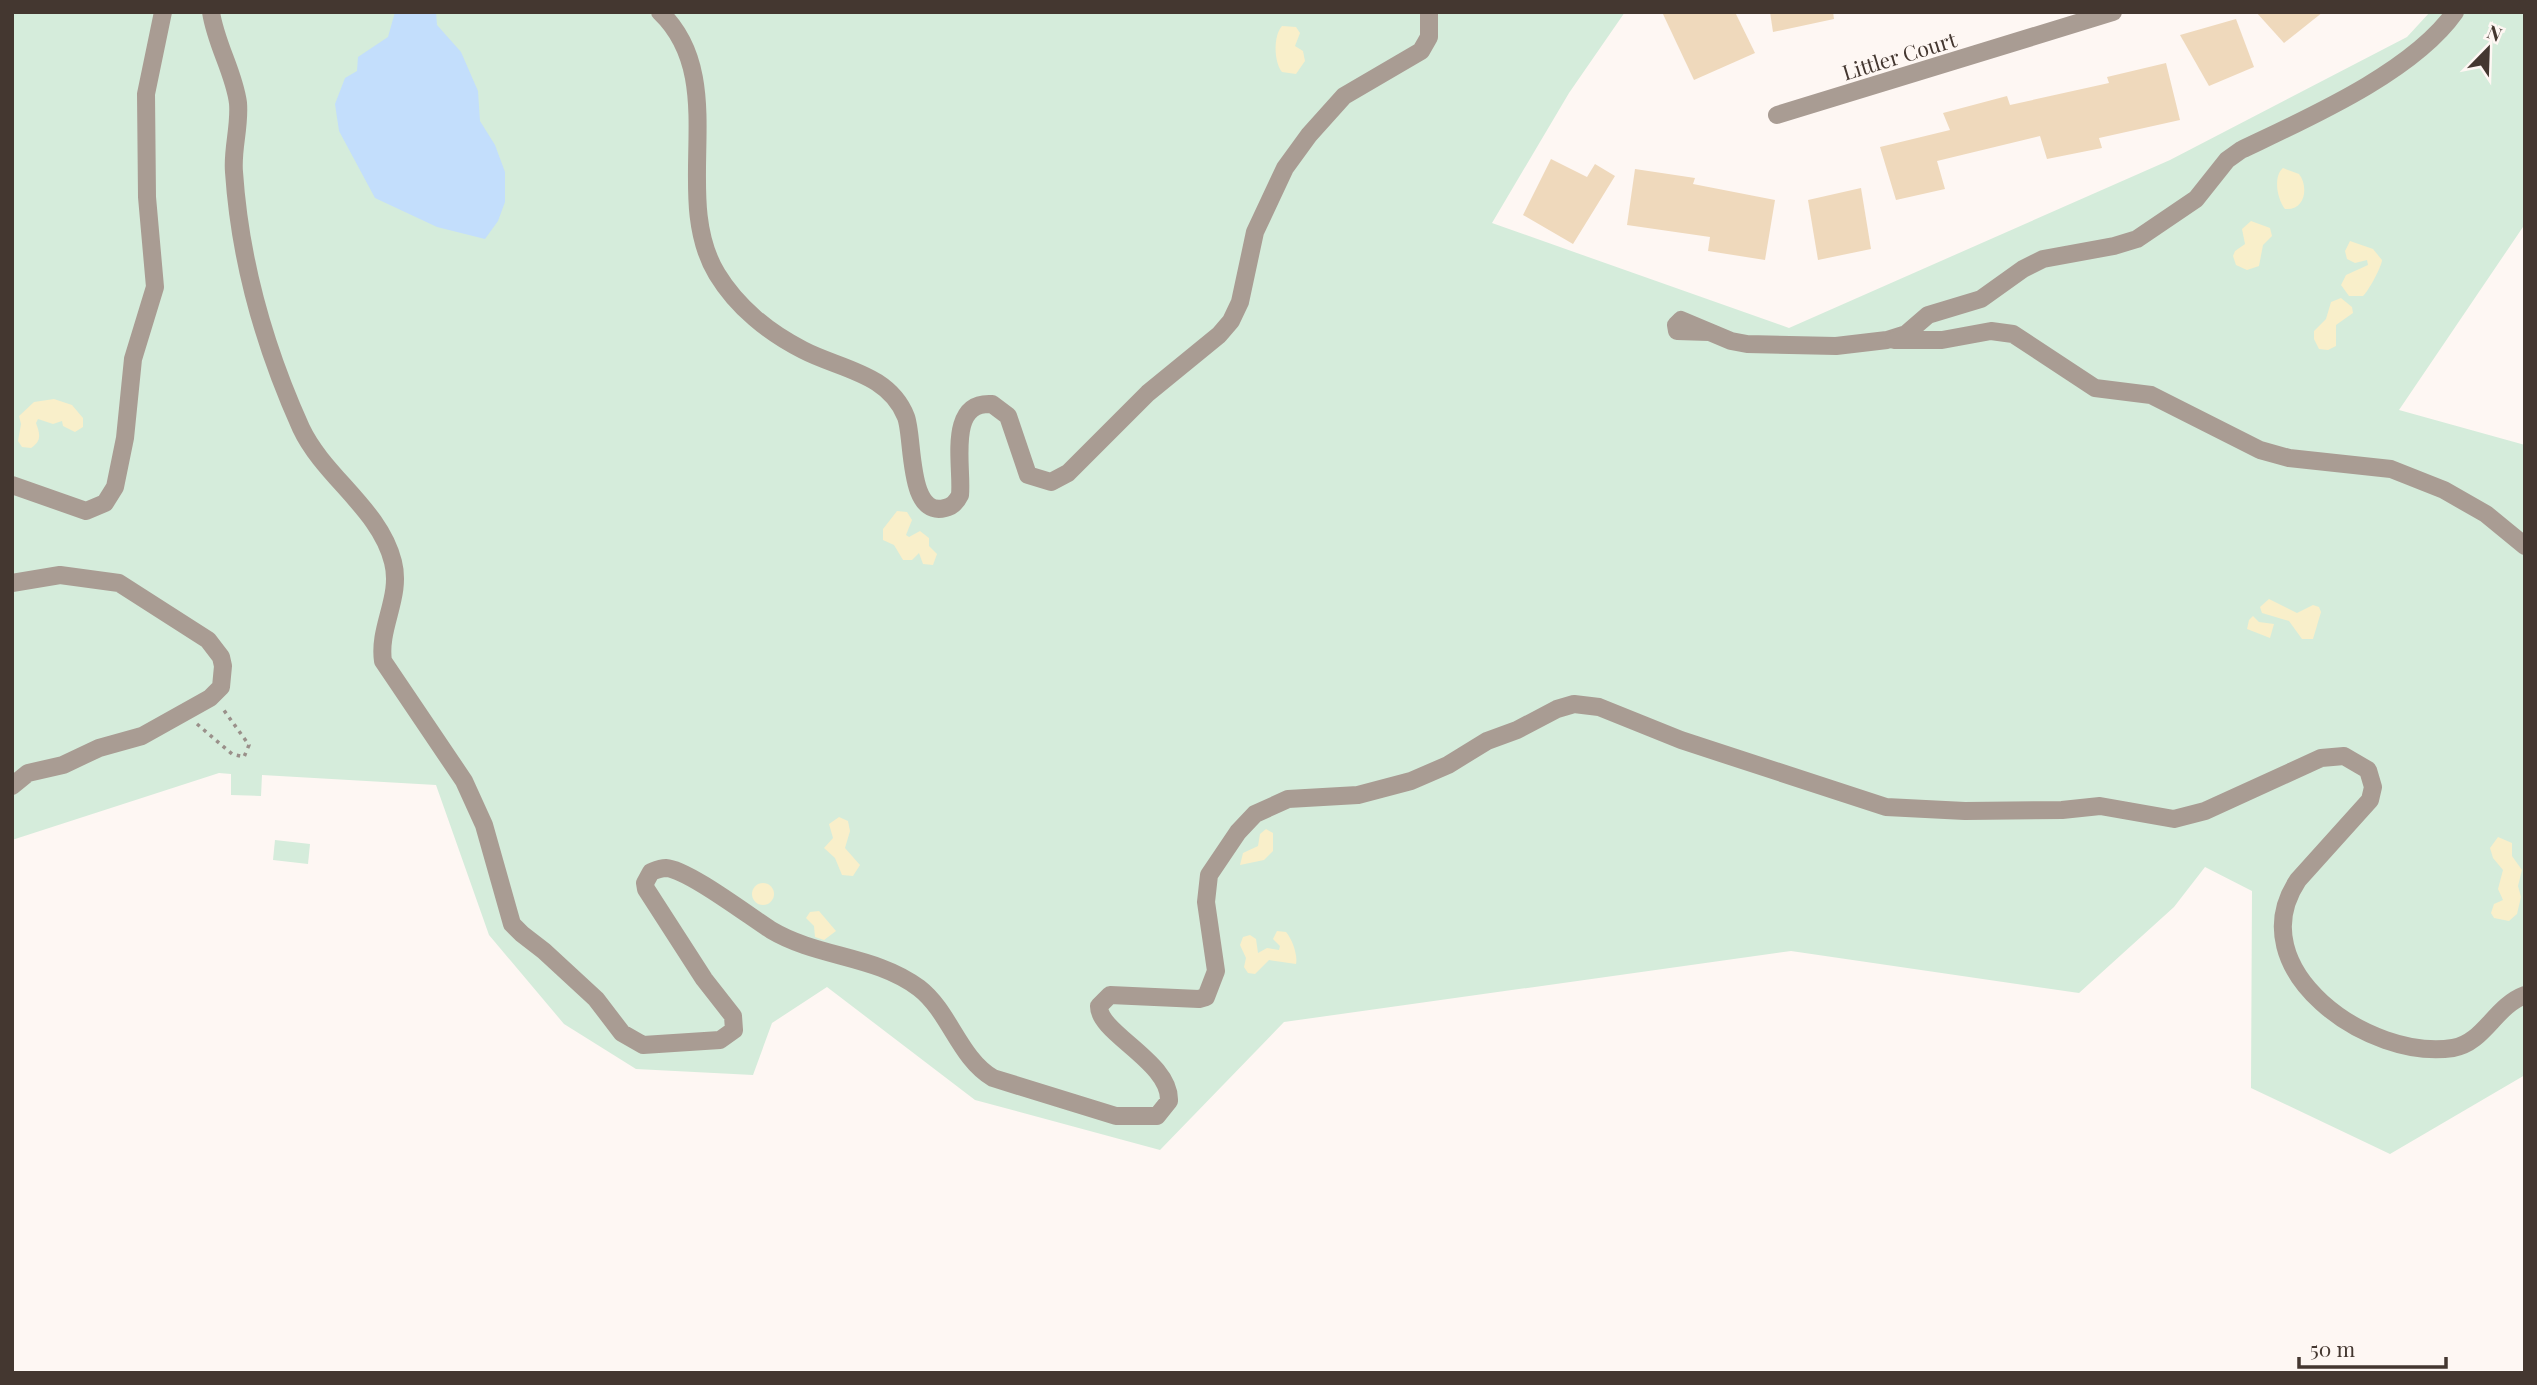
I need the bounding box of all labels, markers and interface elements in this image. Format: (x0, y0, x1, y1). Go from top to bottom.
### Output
north arrow (2453, 14, 2523, 84)
text: N (2484, 18, 2507, 47)
street label: Littler Court (1838, 24, 1960, 86)
scale bar (2299, 1326, 2446, 1370)
text: 50 m (2310, 1334, 2356, 1362)

